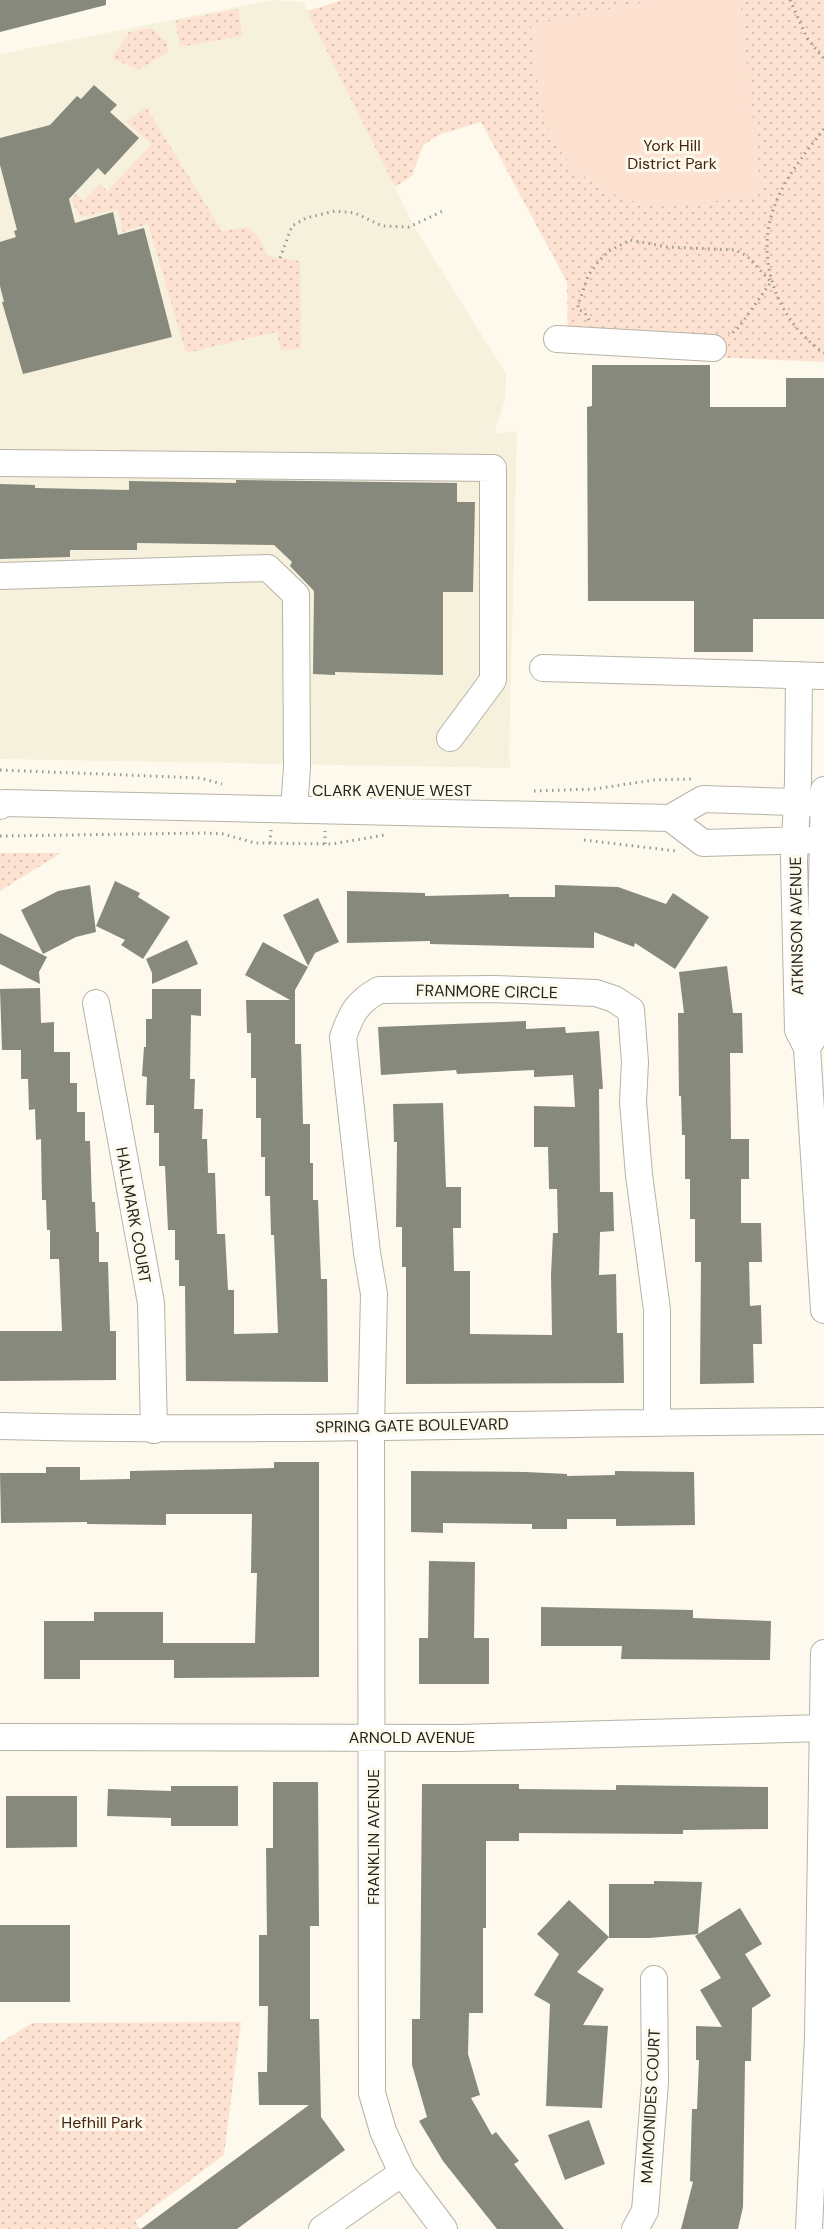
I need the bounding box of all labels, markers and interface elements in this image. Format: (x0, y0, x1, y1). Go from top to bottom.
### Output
park label: York Hill District Park (627, 135, 717, 174)
street label: CLARK AVENUE WEST (312, 780, 472, 801)
street label: ATKINSON AVENUE (785, 856, 808, 996)
street label: FRANMORE CIRCLE (416, 980, 558, 1003)
street label: HALLMARK COURT (111, 1145, 156, 1285)
street label: SPRING GATE BOULEVARD (315, 1413, 509, 1438)
street label: ARNOLD AVENUE (349, 1727, 475, 1748)
street label: FRANKLIN AVENUE (363, 1769, 384, 1905)
street label: MAIMONIDES COURT (636, 2028, 665, 2184)
park label: Hefhill Park (61, 2112, 143, 2133)

